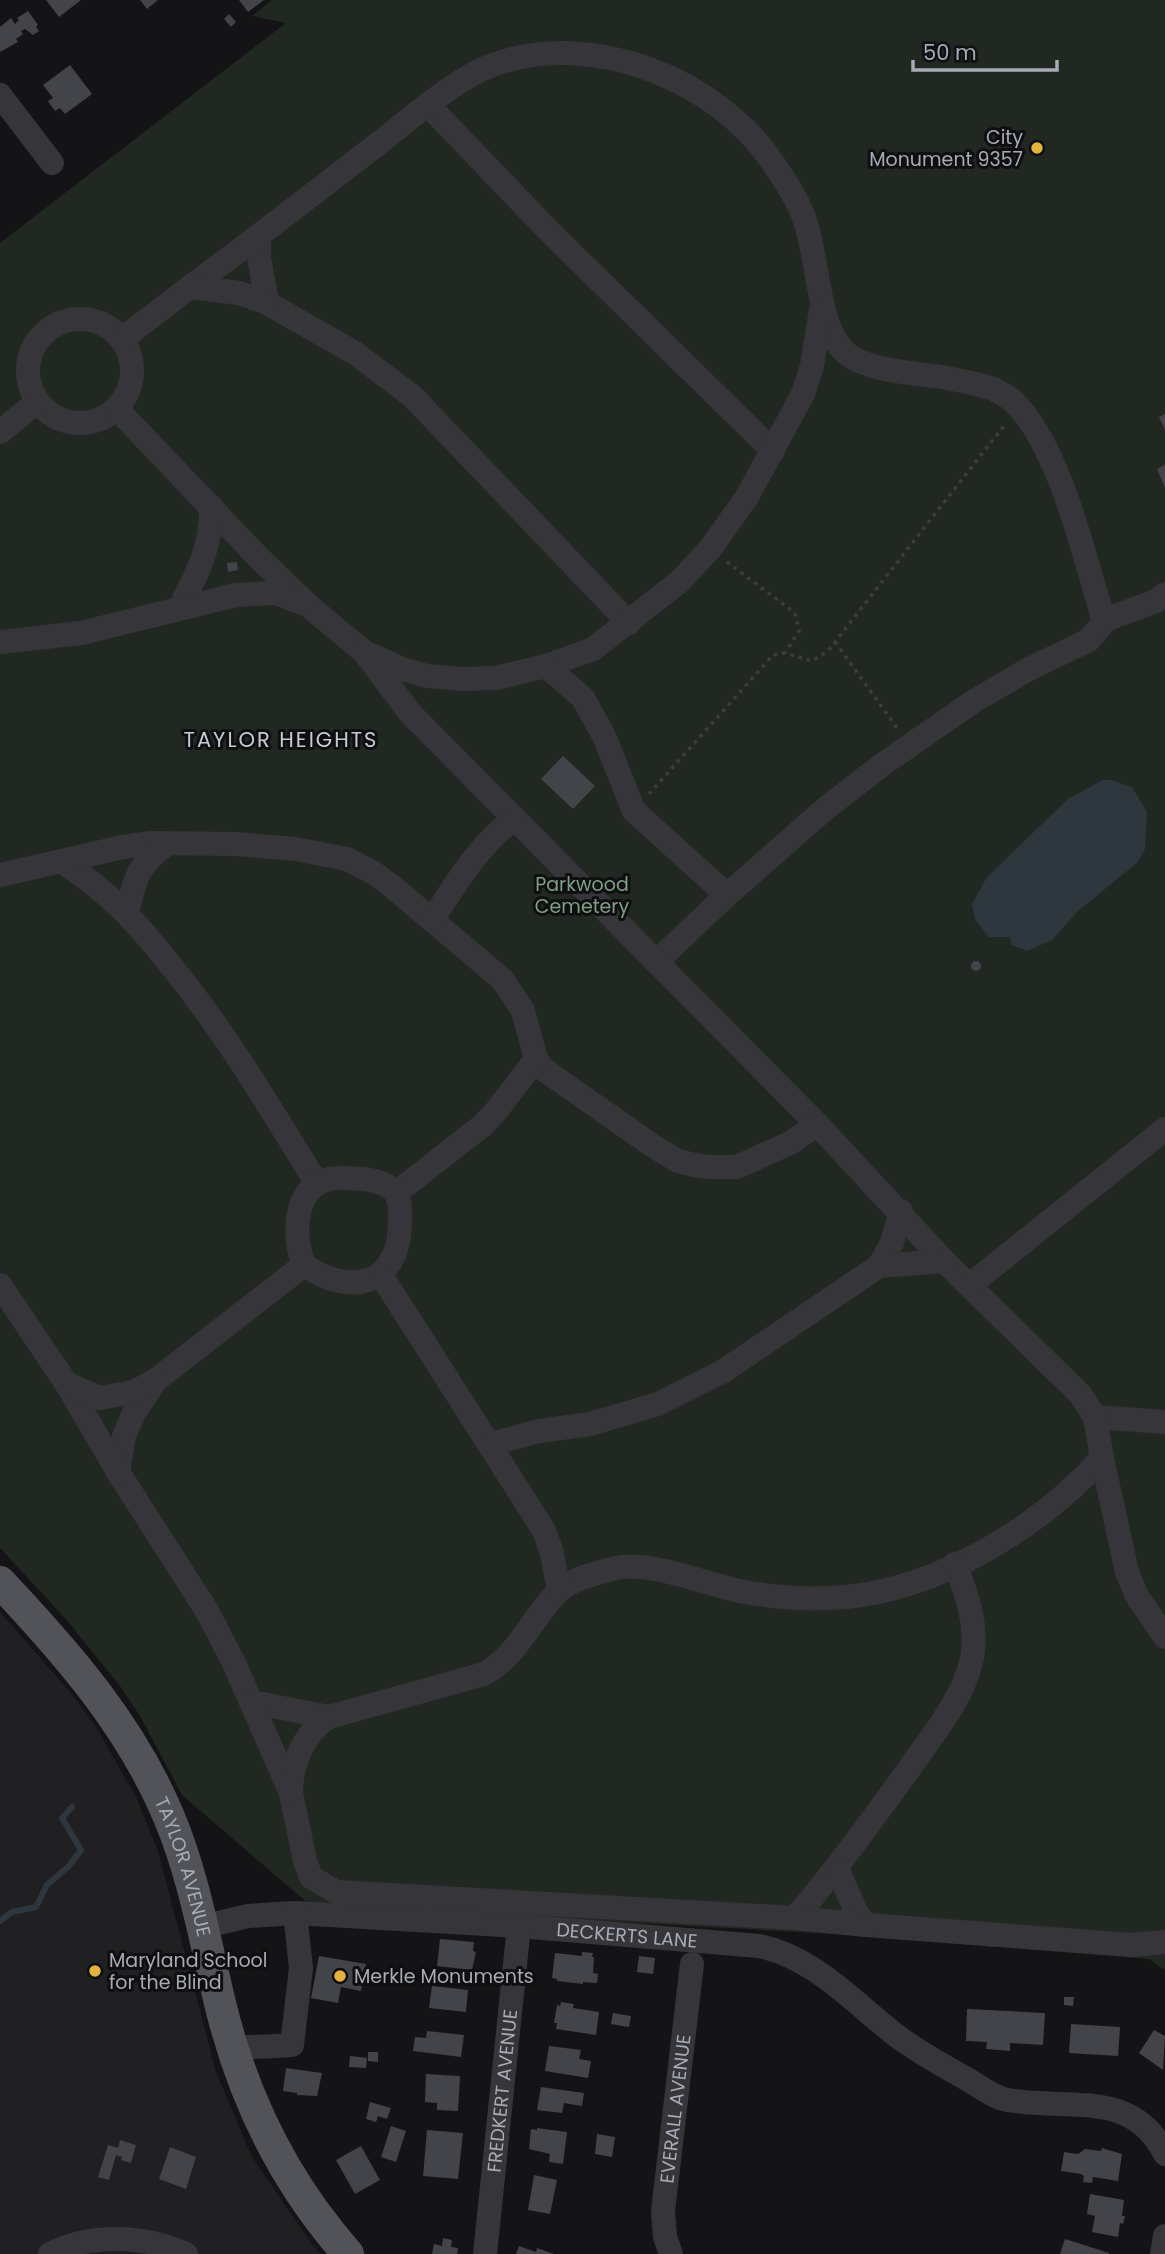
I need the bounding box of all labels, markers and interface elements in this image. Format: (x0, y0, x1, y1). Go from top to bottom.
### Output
scale bar (913, 28, 1056, 72)
text: 50 m (923, 38, 977, 67)
place label: City Monument 9357 (869, 124, 1023, 173)
marker: City Monument 9357 (1029, 140, 1045, 156)
district label: TAYLOR HEIGHTS (184, 725, 378, 754)
park label: Parkwood Cemetery (535, 871, 629, 920)
street label: TAYLOR AVENUE (148, 1793, 217, 1939)
street label: DECKERTS LANE (555, 1916, 698, 1955)
place label: Maryland School for the Blind (109, 1947, 267, 1996)
marker: Maryland School for the Blind (87, 1963, 103, 1979)
place label: Merkle Monuments (354, 1963, 534, 1990)
marker: Merkle Monuments (332, 1968, 348, 1984)
street label: FREDKERT AVENUE (481, 2008, 524, 2174)
street label: EVERALL AVENUE (653, 2033, 698, 2185)

